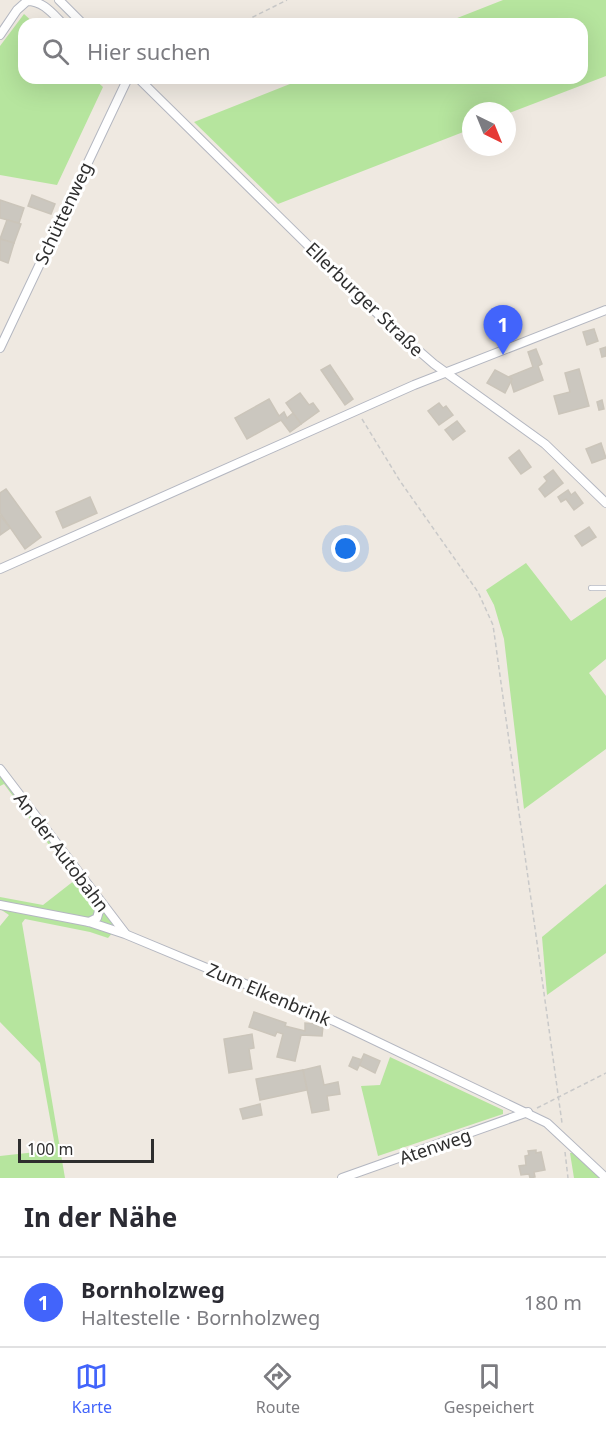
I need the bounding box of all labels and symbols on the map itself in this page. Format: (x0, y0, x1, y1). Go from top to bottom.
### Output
north arrow (462, 102, 516, 156)
street label: Schüttenweg (29, 158, 97, 268)
street label: Ellerburger Straße (301, 237, 429, 361)
pin: 1 (484, 306, 522, 355)
your location (331, 534, 360, 563)
street label: An der Autobahn (9, 787, 115, 917)
street label: Zum Elkenbrink (203, 957, 335, 1031)
street label: Atenweg (396, 1123, 474, 1169)
scale bar (18, 1136, 154, 1164)

